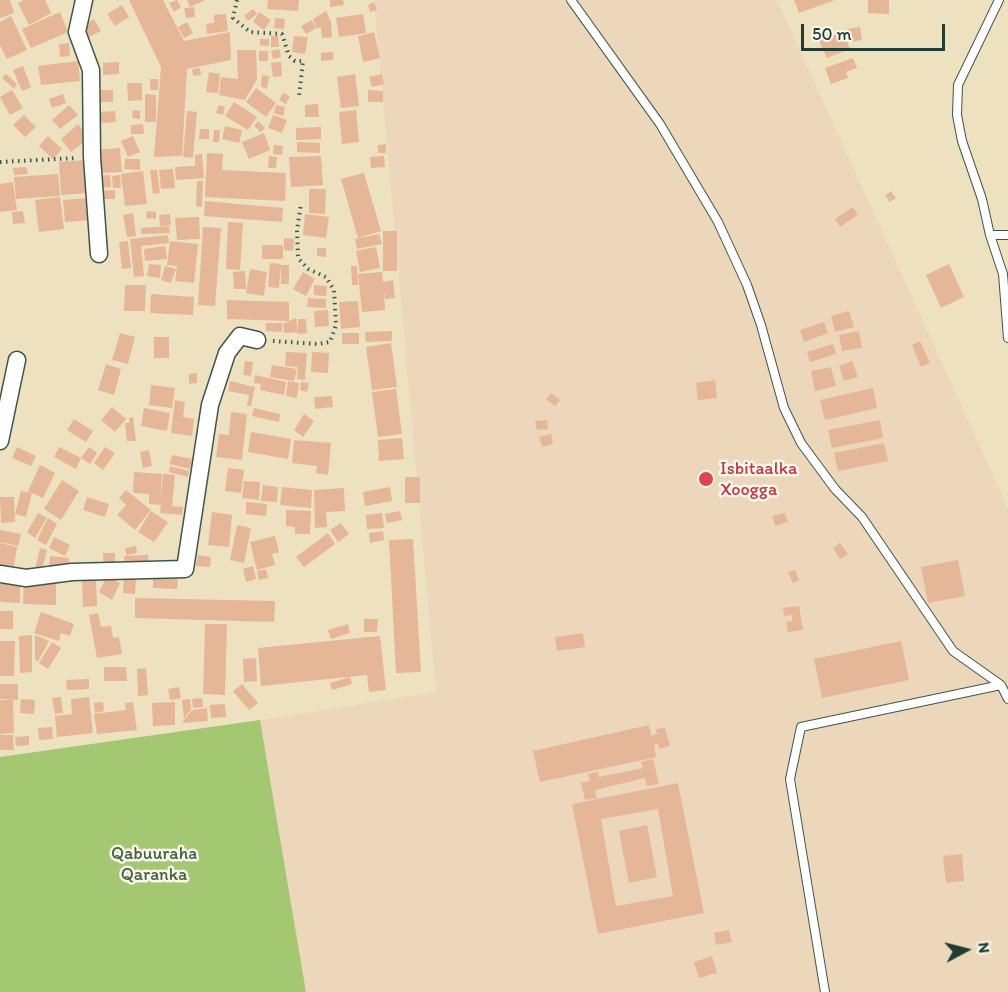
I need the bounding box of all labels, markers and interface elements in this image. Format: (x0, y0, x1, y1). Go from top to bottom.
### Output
scale bar (804, 12, 948, 50)
text: 50 m (812, 23, 852, 45)
place label: Isbitaalka Xoogga (720, 458, 797, 500)
marker: Isbitaalka Xoogga (697, 470, 715, 488)
park label: Qabuuraha Qaranka (111, 843, 197, 886)
north arrow (936, 920, 996, 980)
text: N (974, 941, 994, 954)

